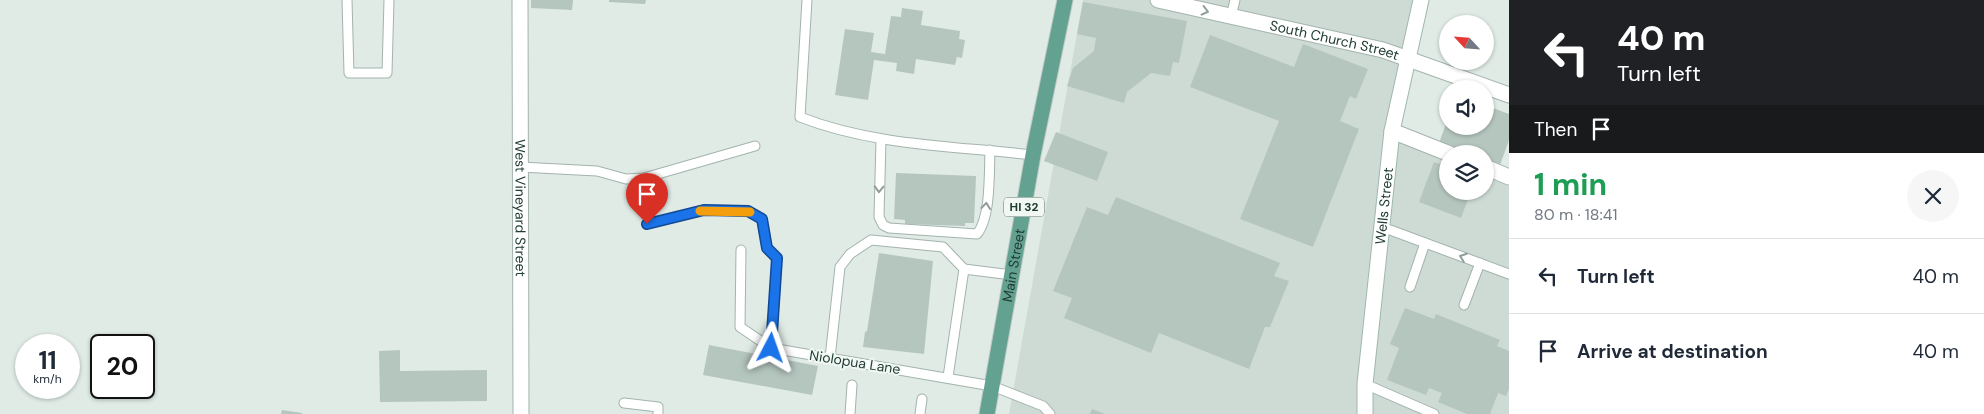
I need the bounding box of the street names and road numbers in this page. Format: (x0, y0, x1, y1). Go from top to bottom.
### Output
street label: South Church Street (1268, 16, 1402, 64)
street label: West Vineyard Street (511, 139, 530, 277)
street label: Wells Street (1371, 167, 1397, 246)
road number: HI 32 (1004, 198, 1044, 216)
street label: Main Street (998, 227, 1029, 303)
street label: Niolopua Lane (808, 346, 902, 378)

